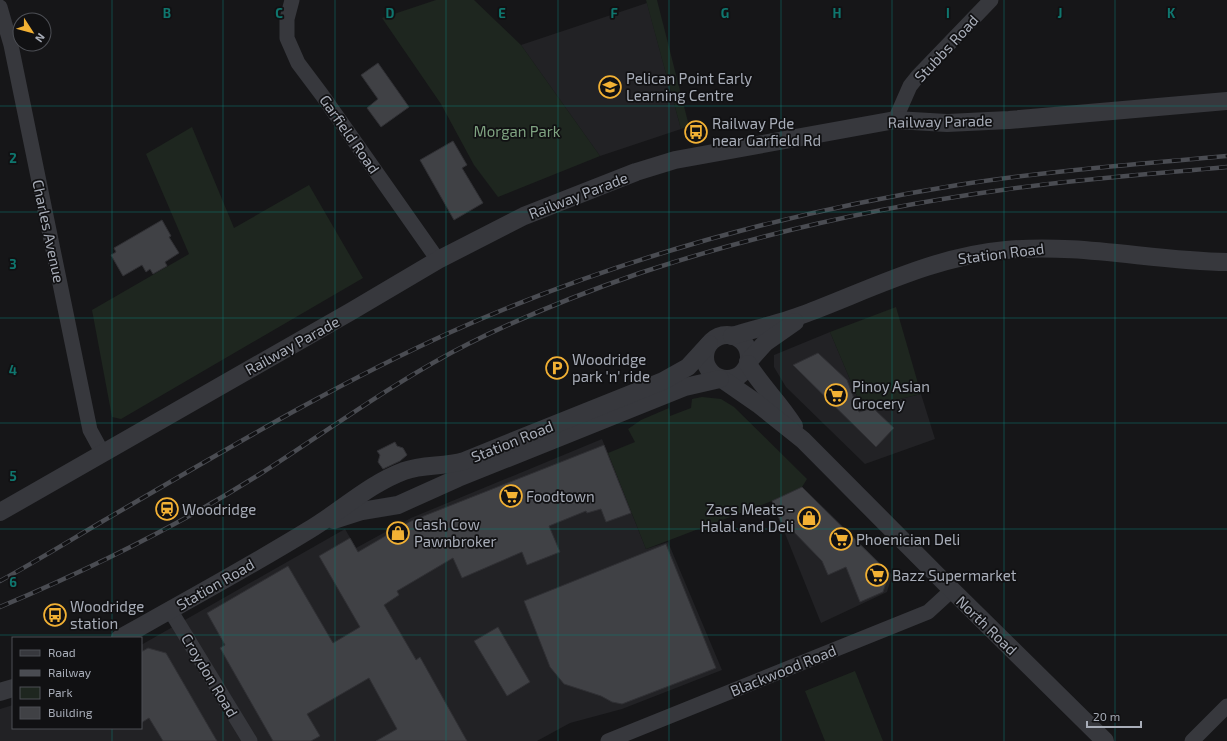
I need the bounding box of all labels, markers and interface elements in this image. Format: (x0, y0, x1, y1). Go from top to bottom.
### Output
text: B (163, 5, 171, 21)
text: C (275, 5, 283, 21)
text: D (386, 5, 395, 21)
text: E (498, 5, 506, 21)
text: F (610, 5, 618, 21)
text: G (721, 5, 729, 21)
text: H (833, 5, 842, 21)
text: I (946, 5, 950, 21)
text: J (1058, 5, 1062, 21)
text: K (1167, 5, 1176, 21)
street label: Stubbs Road (910, 11, 982, 85)
north arrow (12, 12, 52, 52)
text: N (33, 31, 48, 45)
place label: Pelican Point Early Learning Centre (626, 69, 752, 104)
school or university icon: Pelican Point Early Learning Centre (597, 74, 623, 100)
street label: Garfield Road (316, 91, 384, 177)
street label: Railway Parade (887, 111, 993, 131)
place label: Railway Pde near Garfield Rd (712, 114, 821, 149)
bus stop icon: Railway Pde near Garfield Rd (683, 119, 709, 145)
park label: Morgan Park (474, 122, 561, 140)
text: 2 (9, 150, 17, 166)
street label: Railway Parade (526, 168, 630, 222)
street label: Charles Avenue (29, 178, 69, 284)
street label: Station Road (957, 239, 1045, 267)
text: 3 (9, 256, 17, 272)
street label: Railway Parade (242, 312, 342, 378)
place label: Woodridge park 'n' ride (572, 350, 650, 385)
parking icon: Woodridge park 'n' ride (544, 355, 570, 381)
text: 4 (9, 362, 17, 378)
place label: Pinoy Asian Grocery (852, 377, 930, 412)
supermarket icon: Pinoy Asian Grocery (823, 382, 849, 408)
street label: Station Road (468, 416, 556, 466)
text: 5 (9, 468, 17, 484)
supermarket icon: Foodtown (498, 483, 524, 509)
place label: Foodtown (526, 487, 595, 505)
station icon: Woodridge (154, 496, 180, 522)
place label: Woodridge (182, 500, 256, 518)
place label: Zacs Meats - Halal and Deli (701, 500, 794, 535)
shop icon: Zacs Meats - Halal and Deli (796, 505, 822, 531)
place label: Cash Cow Pawnbroker (414, 515, 496, 550)
shop icon: Cash Cow Pawnbroker (385, 520, 411, 546)
supermarket icon: Phoenician Deli (828, 526, 854, 552)
place label: Phoenician Deli (856, 530, 960, 548)
street label: Station Road (173, 554, 257, 614)
supermarket icon: Bazz Supermarket (864, 562, 890, 588)
place label: Bazz Supermarket (892, 566, 1017, 584)
text: 6 (9, 574, 17, 590)
street label: North Road (953, 592, 1021, 658)
place label: Woodridge station (70, 597, 144, 632)
bus stop icon: Woodridge station (42, 602, 68, 628)
street label: Croydon Road (178, 630, 242, 720)
legend (12, 637, 142, 729)
street label: Blackwood Road (727, 641, 839, 699)
text: Road (48, 645, 76, 659)
text: Railway (48, 665, 92, 679)
text: Park (48, 685, 73, 699)
scale bar (1087, 703, 1141, 729)
text: Building (48, 705, 93, 719)
text: 20 m (1093, 709, 1120, 723)

